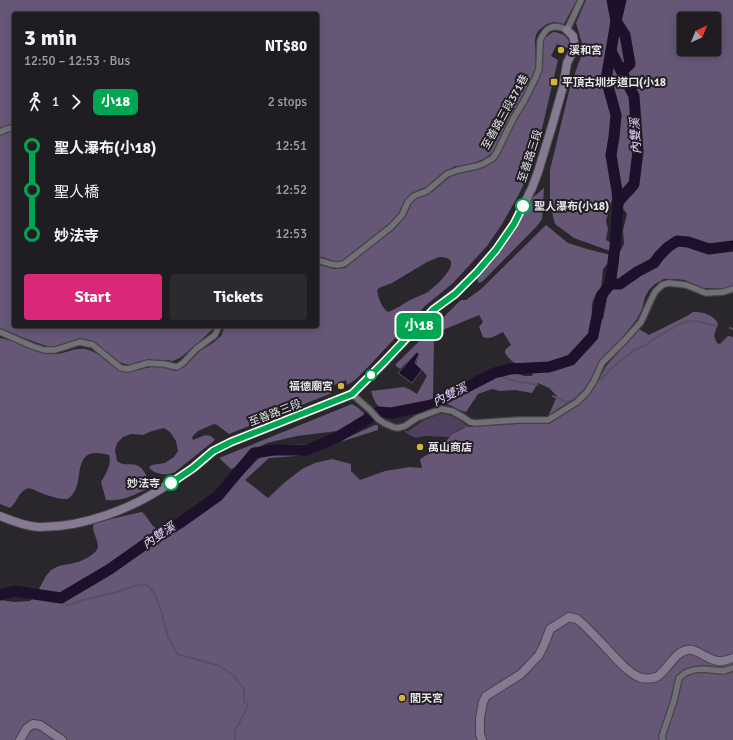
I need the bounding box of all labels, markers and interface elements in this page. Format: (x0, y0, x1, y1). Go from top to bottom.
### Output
north arrow (677, 12, 721, 56)
map controls (677, 12, 721, 56)
text: 3 min (24, 24, 77, 51)
text: NT$80 (265, 37, 307, 55)
place label: 溪和宮 (569, 44, 602, 57)
marker: 溪和宮 (556, 45, 566, 55)
text: 12:50 – 12:53 · Bus (24, 53, 130, 69)
street label: 至善路三段371巷 (479, 72, 531, 152)
place label: 平頂古圳步道口(小18 (562, 76, 666, 89)
marker: 平頂古圳步道口(小18 (549, 77, 559, 87)
icon: walk (24, 91, 46, 113)
icon: forward (65, 91, 87, 113)
text: 小18 (101, 93, 130, 110)
text: 1 (52, 94, 59, 110)
text: 2 stops (268, 94, 307, 110)
water label: 內雙溪 (627, 116, 644, 154)
street label: 至善路三段 (515, 128, 545, 184)
text: 12:51 (275, 138, 307, 154)
text: 聖人瀑布(小18) (54, 139, 156, 157)
text: 12:52 (275, 182, 307, 198)
text: 聖人橋 (54, 183, 99, 201)
marker: 聖人瀑布(小18) (515, 198, 531, 214)
place label: 聖人瀑布(小18) (534, 200, 609, 213)
text: 12:53 (275, 226, 307, 242)
text: 妙法寺 (54, 227, 99, 245)
button: Start (24, 274, 162, 320)
button: Tickets (170, 274, 307, 320)
line badge: 小18 (396, 313, 442, 339)
text: 小18 (404, 317, 434, 334)
unlabelled marker (365, 369, 377, 381)
water label: 內雙溪 (431, 379, 471, 410)
place label: 福德廟宮 (289, 380, 333, 393)
marker: 福德廟宮 (336, 381, 346, 391)
street label: 至善路三段 (247, 397, 303, 429)
place label: 萬山商店 (428, 441, 472, 454)
marker: 萬山商店 (415, 442, 425, 452)
marker: 妙法寺 (163, 475, 179, 491)
place label: 妙法寺 (127, 477, 160, 490)
water label: 內雙溪 (140, 519, 180, 552)
place label: 閭天宮 (410, 692, 443, 705)
marker: 閭天宮 (397, 693, 407, 703)

